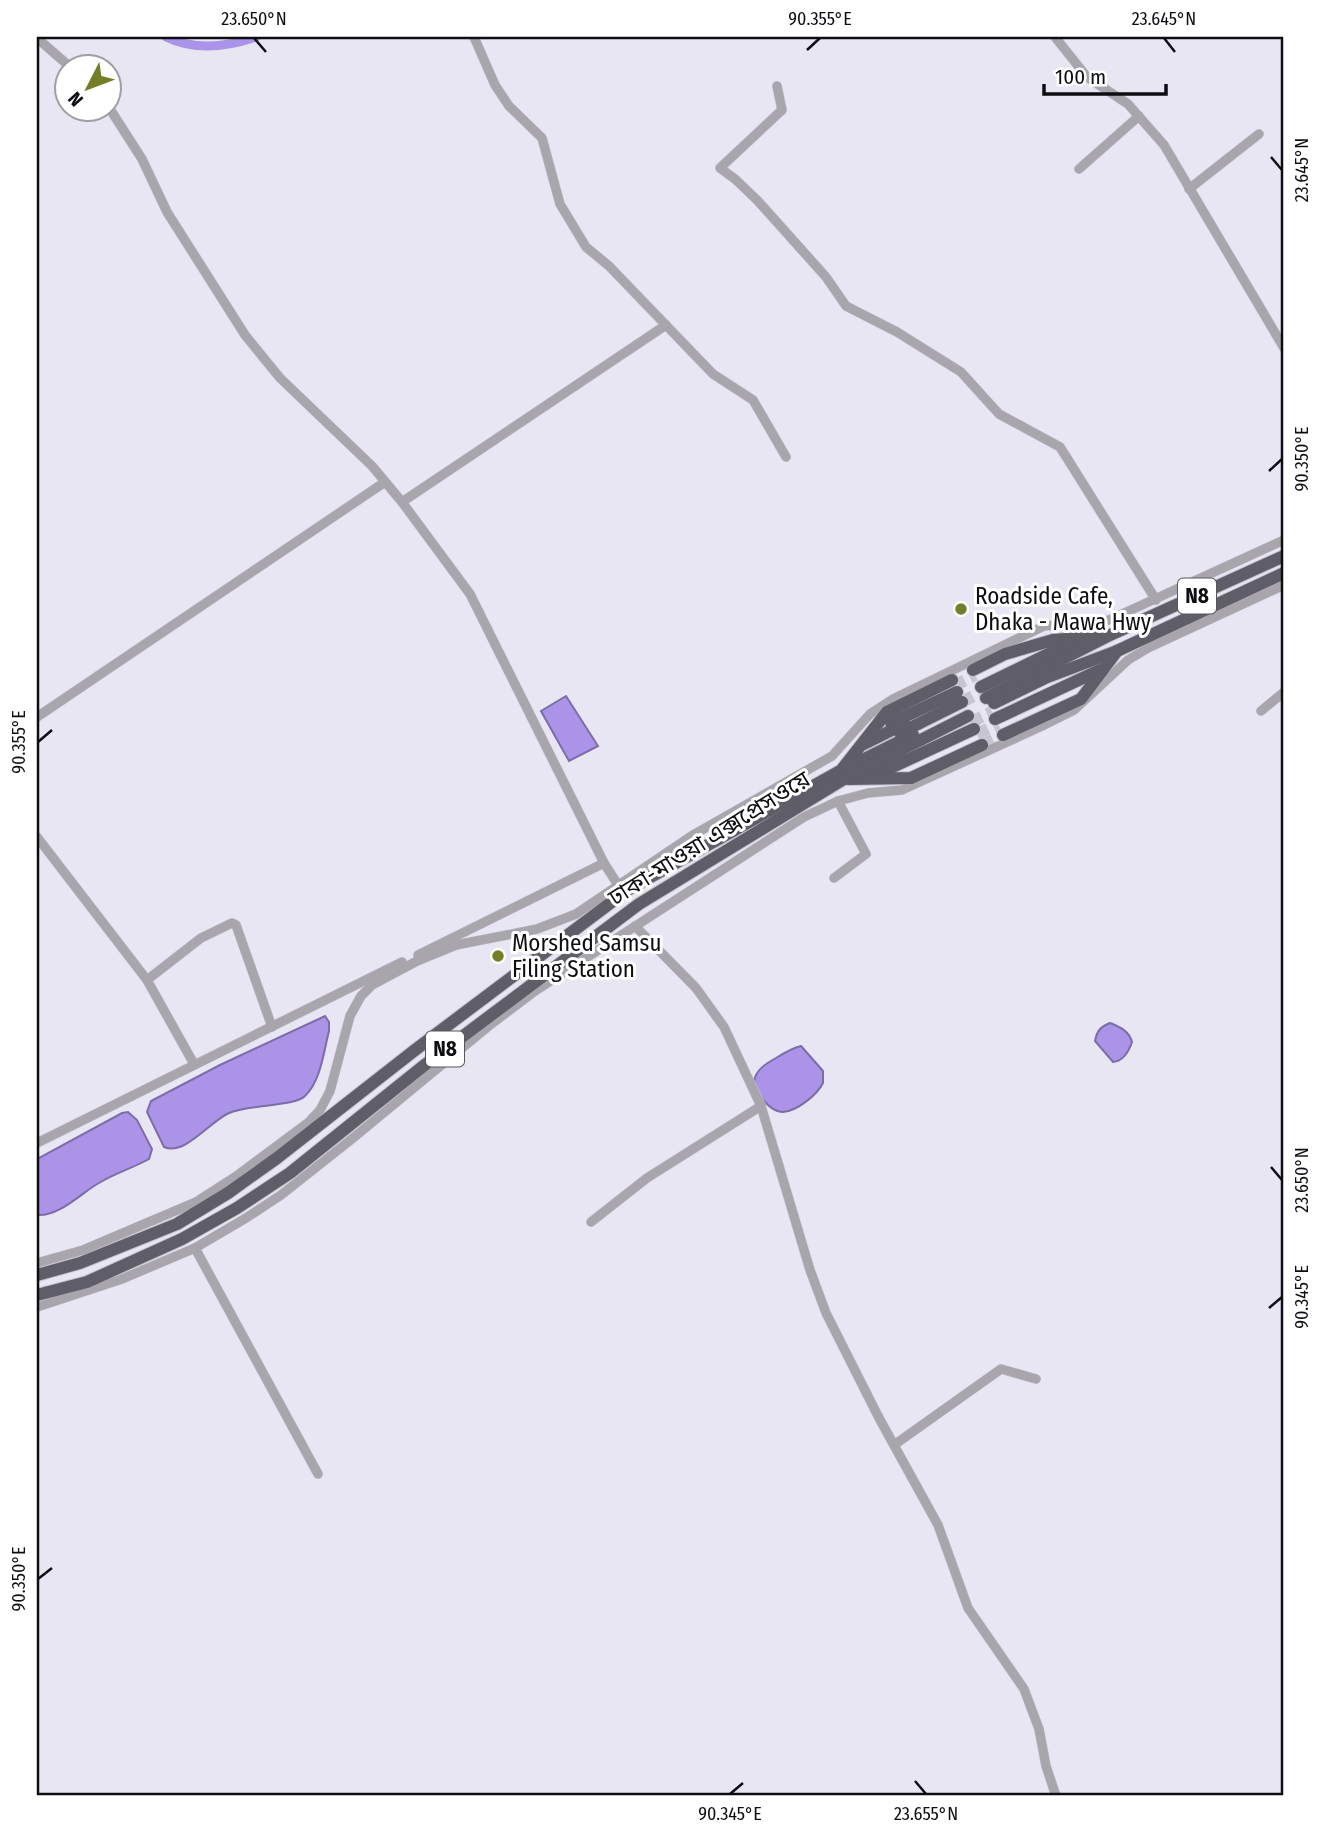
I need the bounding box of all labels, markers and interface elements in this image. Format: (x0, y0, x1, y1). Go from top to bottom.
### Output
text: 23.650°N (221, 8, 287, 30)
text: 90.355°E (788, 8, 852, 30)
text: 23.645°N (1132, 8, 1196, 30)
north arrow (52, 52, 122, 122)
scale bar (1044, 52, 1167, 96)
text: 100 m (1055, 64, 1106, 90)
text: N (63, 87, 88, 111)
text: 23.645°N (1291, 138, 1313, 202)
text: 90.350°E (1291, 427, 1313, 491)
road number: N8 (1178, 578, 1216, 614)
place label: Roadside Cafe, Dhaka - Mawa Hwy (975, 582, 1152, 636)
marker: Roadside Cafe, Dhaka - Mawa Hwy (953, 601, 969, 617)
text: 90.355°E (8, 710, 30, 774)
street label: ঢাকা-মাওয়া এক্সপ্রেসওয়ে (602, 764, 815, 912)
place label: Morshed Samsu Filing Station (512, 929, 661, 983)
marker: Morshed Samsu Filing Station (490, 948, 506, 964)
road number: N8 (426, 1032, 464, 1066)
text: 23.650°N (1291, 1147, 1313, 1213)
text: 90.345°E (1291, 1265, 1313, 1329)
text: 90.350°E (8, 1547, 30, 1611)
text: 90.345°E (698, 1803, 762, 1825)
text: 23.655°N (894, 1803, 958, 1825)

